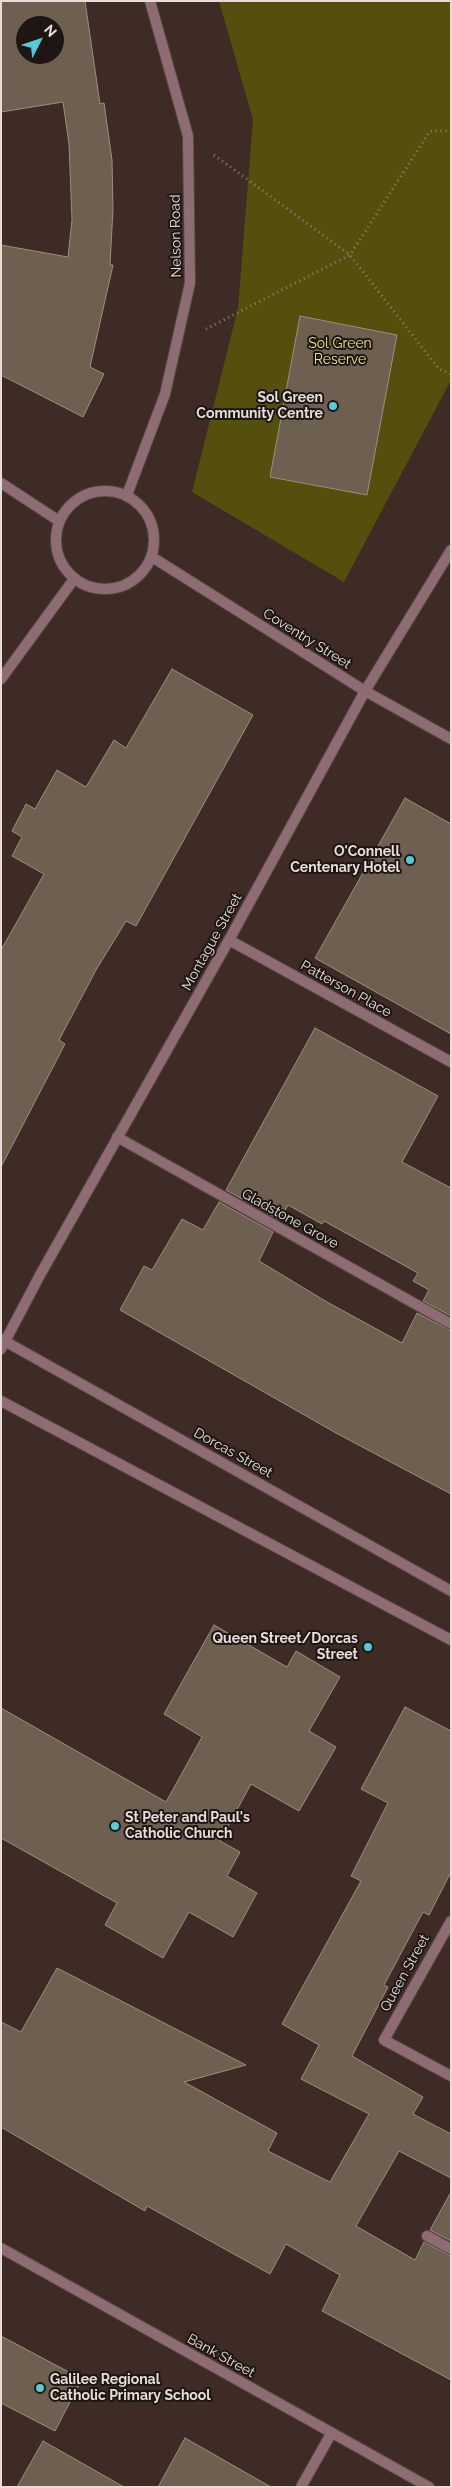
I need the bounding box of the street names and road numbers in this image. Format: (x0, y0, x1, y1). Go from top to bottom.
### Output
street label: Nelson Road (167, 194, 185, 278)
street label: Coventry Street (260, 605, 354, 673)
street label: Montague Street (178, 890, 246, 994)
street label: Patterson Place (298, 957, 394, 1021)
street label: Gladstone Grove (239, 1185, 341, 1253)
street label: Dorcas Street (191, 1424, 275, 1482)
street label: Queen Street (377, 1931, 433, 2015)
street label: Bank Street (184, 2330, 258, 2382)

